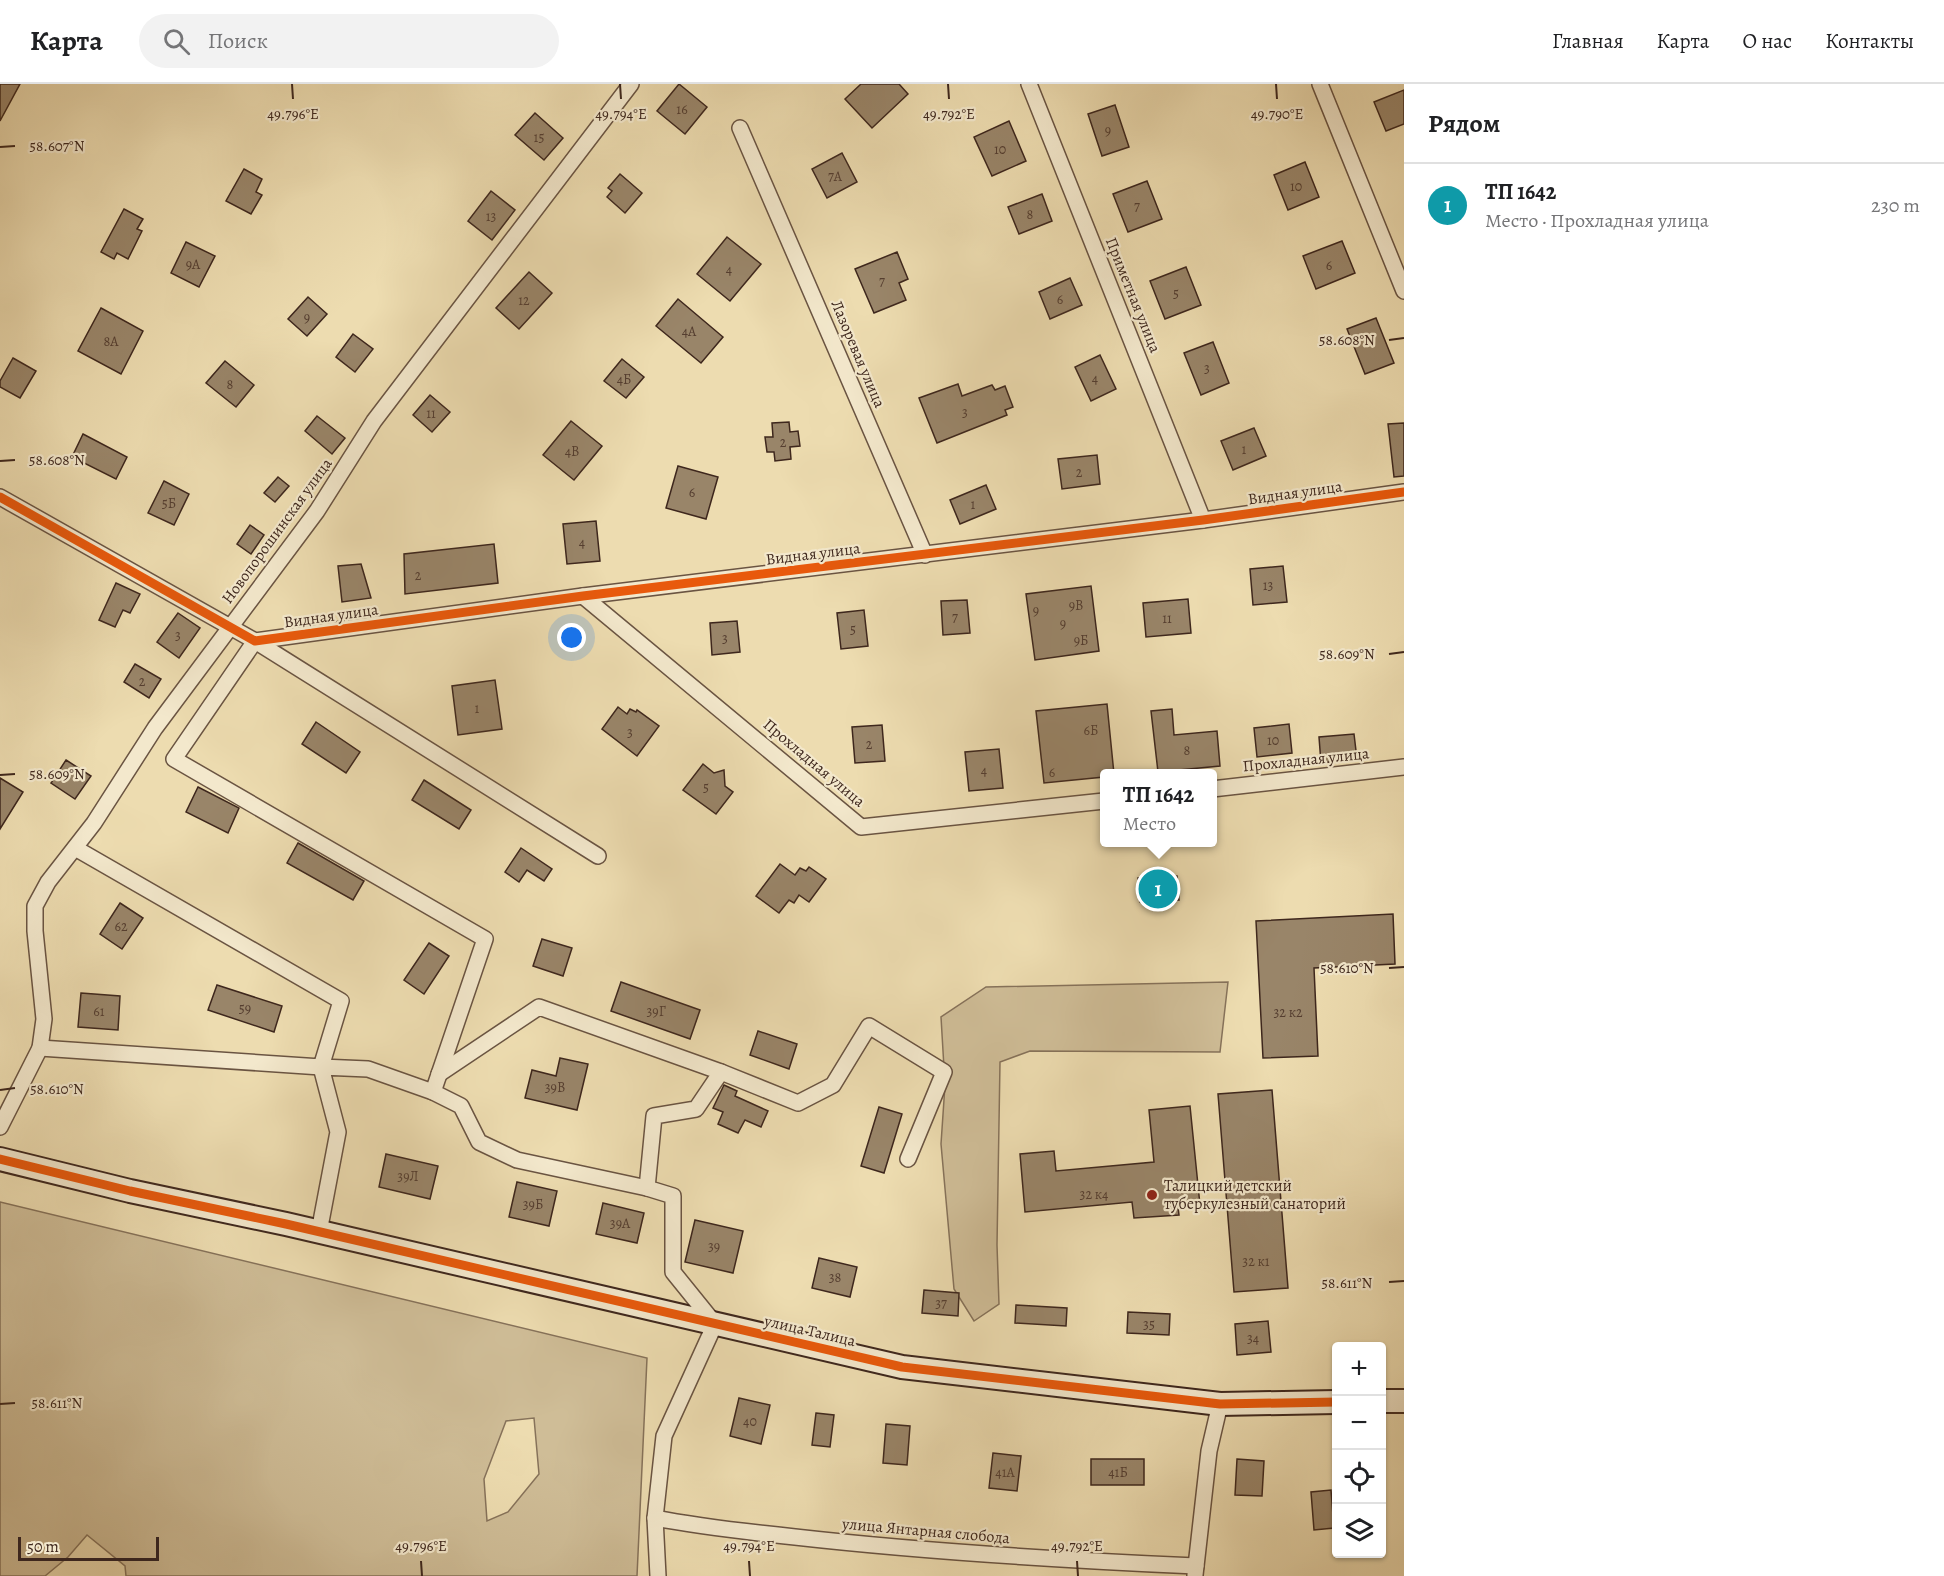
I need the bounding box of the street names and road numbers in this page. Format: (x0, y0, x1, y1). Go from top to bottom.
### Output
street label: Приметная улица (1100, 234, 1166, 357)
street label: Лазоревая улица (825, 297, 891, 412)
street label: Новопорошинская улица (217, 453, 338, 608)
street label: Видная улица (1246, 475, 1344, 511)
street label: Видная улица (764, 537, 862, 571)
street label: Видная улица (282, 598, 380, 634)
street label: Прохладная улица (758, 714, 870, 813)
street label: Прохладная улица (1242, 742, 1371, 778)
street label: улица Талица (761, 1310, 858, 1352)
street label: улица Янтарная слобода (840, 1513, 1011, 1549)

